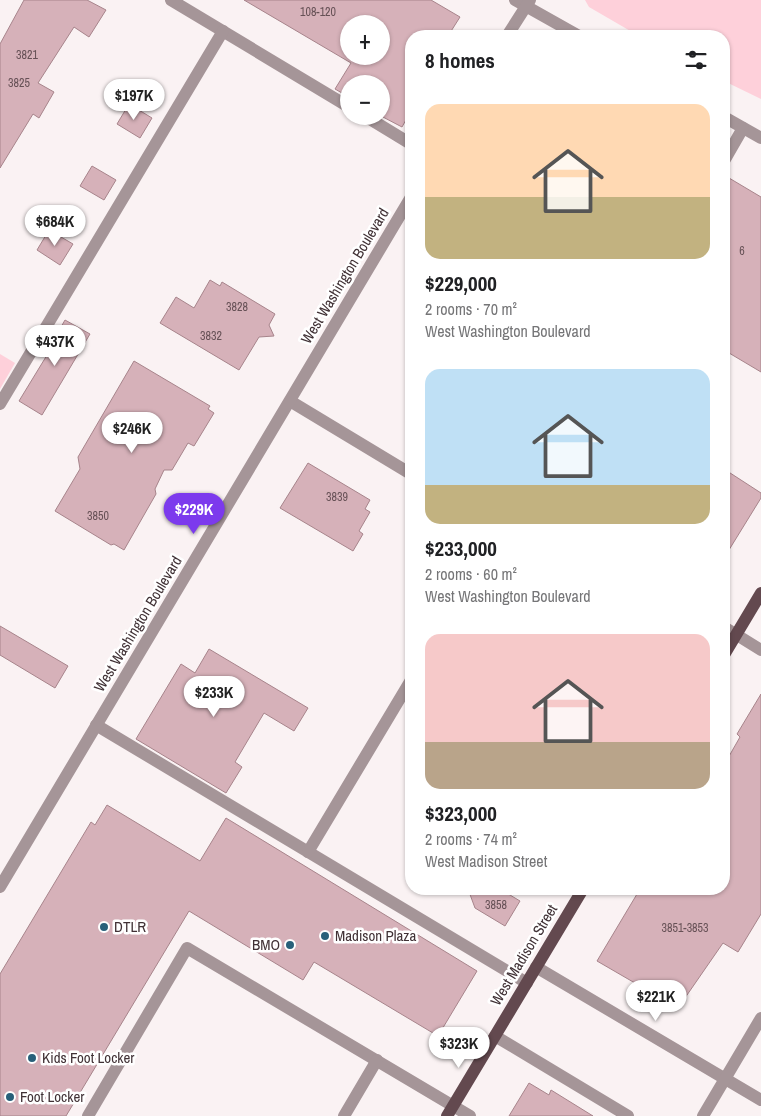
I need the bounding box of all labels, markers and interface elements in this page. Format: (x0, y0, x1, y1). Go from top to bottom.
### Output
house number: 108-120 (300, 4, 336, 20)
map controls (340, 15, 390, 125)
button: + (340, 15, 390, 65)
text: 8 homes (425, 46, 495, 75)
icon: filters (682, 46, 710, 74)
house number: 3821 (16, 47, 38, 63)
house number: 3825 (8, 75, 30, 91)
button: − (340, 75, 390, 125)
pin: $197K (99, 78, 169, 121)
text: $197K (115, 84, 153, 106)
icon: home (523, 136, 613, 226)
pin: $684K (20, 204, 90, 247)
street label: West Washington Boulevard (296, 204, 394, 348)
text: $684K (36, 210, 74, 232)
house number: 6 (739, 243, 745, 259)
text: $229,000 (425, 269, 497, 298)
text: 2 rooms · 70 m² (425, 298, 517, 320)
house number: 3828 (226, 299, 248, 315)
text: West Washington Boulevard (425, 320, 591, 342)
pin: $437K (20, 324, 90, 367)
house number: 3832 (200, 328, 222, 344)
text: $437K (36, 330, 74, 352)
icon: home (523, 401, 613, 491)
pin: $246K (97, 412, 167, 454)
text: $246K (113, 417, 151, 439)
house number: 3839 (326, 489, 348, 505)
pin: $229K (159, 492, 229, 535)
text: $229K (175, 498, 213, 520)
house number: 3850 (87, 508, 109, 524)
text: $233,000 (425, 534, 497, 563)
street label: West Washington Boulevard (89, 552, 187, 696)
text: 2 rooms · 60 m² (425, 563, 517, 585)
text: West Washington Boulevard (425, 585, 591, 607)
icon: home (523, 666, 613, 756)
pin: $233K (179, 676, 249, 718)
text: $233K (195, 681, 233, 703)
text: $323,000 (425, 799, 497, 828)
text: 2 rooms · 74 m² (425, 828, 517, 850)
text: West Madison Street (425, 850, 547, 872)
house number: 3858 (485, 897, 507, 913)
street label: West Madison Street (485, 900, 562, 1009)
place label: DTLR (114, 916, 146, 937)
house number: 3851-3853 (661, 920, 709, 936)
marker: DTLR (98, 921, 110, 933)
place label: Madison Plaza (335, 925, 417, 946)
marker: Madison Plaza (319, 930, 331, 942)
place label: BMO (252, 934, 280, 955)
marker: BMO (284, 939, 296, 951)
pin: $221K (621, 980, 691, 1022)
text: $221K (637, 985, 675, 1007)
pin: $323K (424, 1026, 494, 1069)
text: $323K (440, 1032, 478, 1054)
place label: Kids Foot Locker (42, 1047, 134, 1068)
marker: Kids Foot Locker (26, 1052, 38, 1064)
place label: Foot Locker (20, 1086, 84, 1107)
marker: Foot Locker (4, 1091, 16, 1103)

